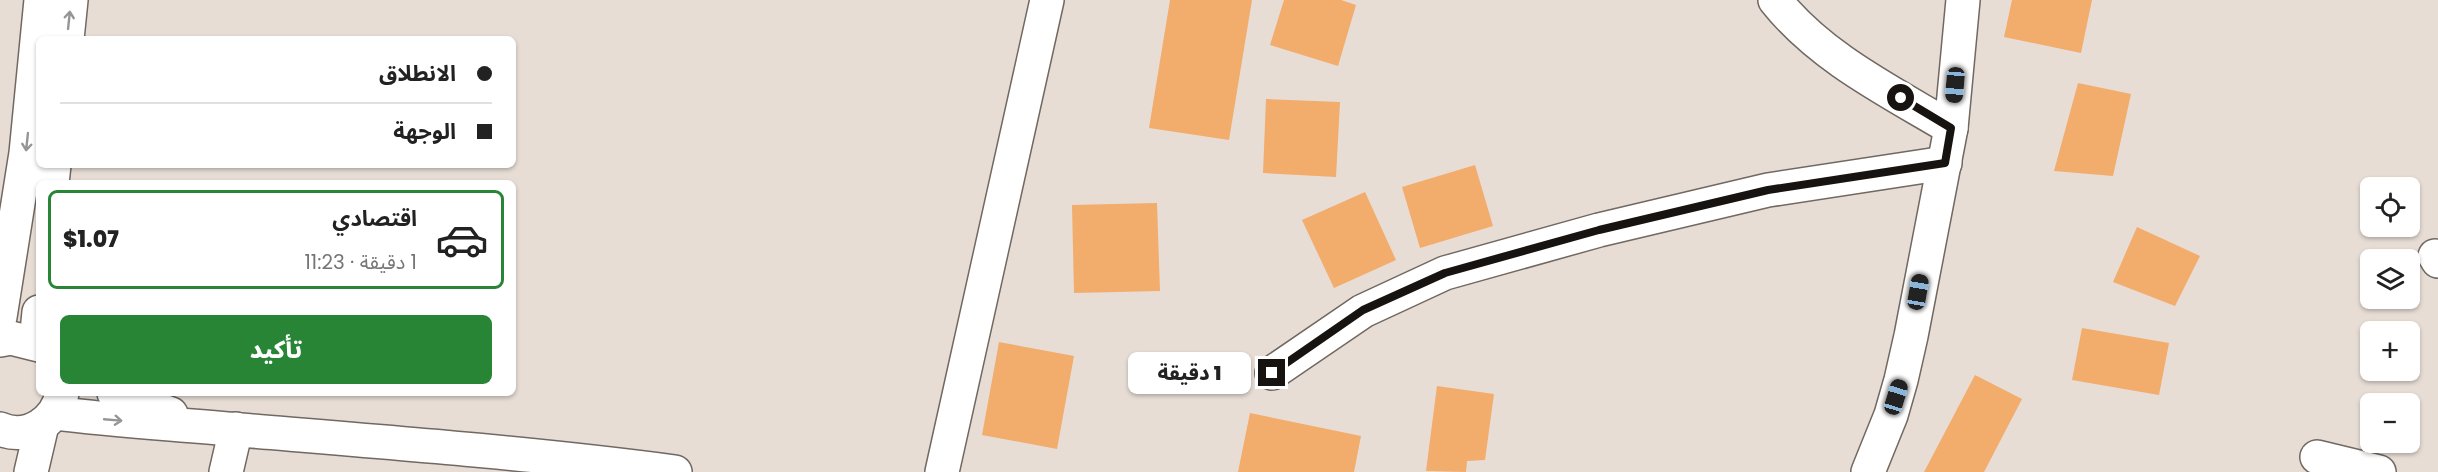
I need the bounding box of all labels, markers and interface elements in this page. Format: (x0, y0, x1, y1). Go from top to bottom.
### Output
one-way arrow (64, 10, 75, 30)
text: الانطلاق (379, 58, 456, 89)
car (1944, 66, 1966, 104)
route start (1887, 84, 1914, 111)
text: الوجهة (393, 116, 456, 147)
one-way arrow (21, 131, 32, 151)
map controls (2360, 177, 2420, 453)
button: locate (2360, 177, 2420, 237)
text: اقتصادي (332, 203, 417, 234)
icon: car (435, 213, 489, 267)
text: $1.07 (63, 224, 119, 255)
text: 1 دقيقة · 11:23 (304, 248, 417, 276)
button: layers (2360, 249, 2420, 309)
car (1906, 273, 1930, 311)
button: تأكيد (60, 315, 492, 384)
button: + (2360, 321, 2420, 381)
callout: 1 دقيقة (1128, 352, 1251, 394)
text: 1 دقيقة (1158, 359, 1221, 387)
route end (1258, 359, 1285, 386)
car (1882, 377, 1910, 417)
button: − (2360, 393, 2420, 453)
one-way arrow (102, 415, 122, 426)

